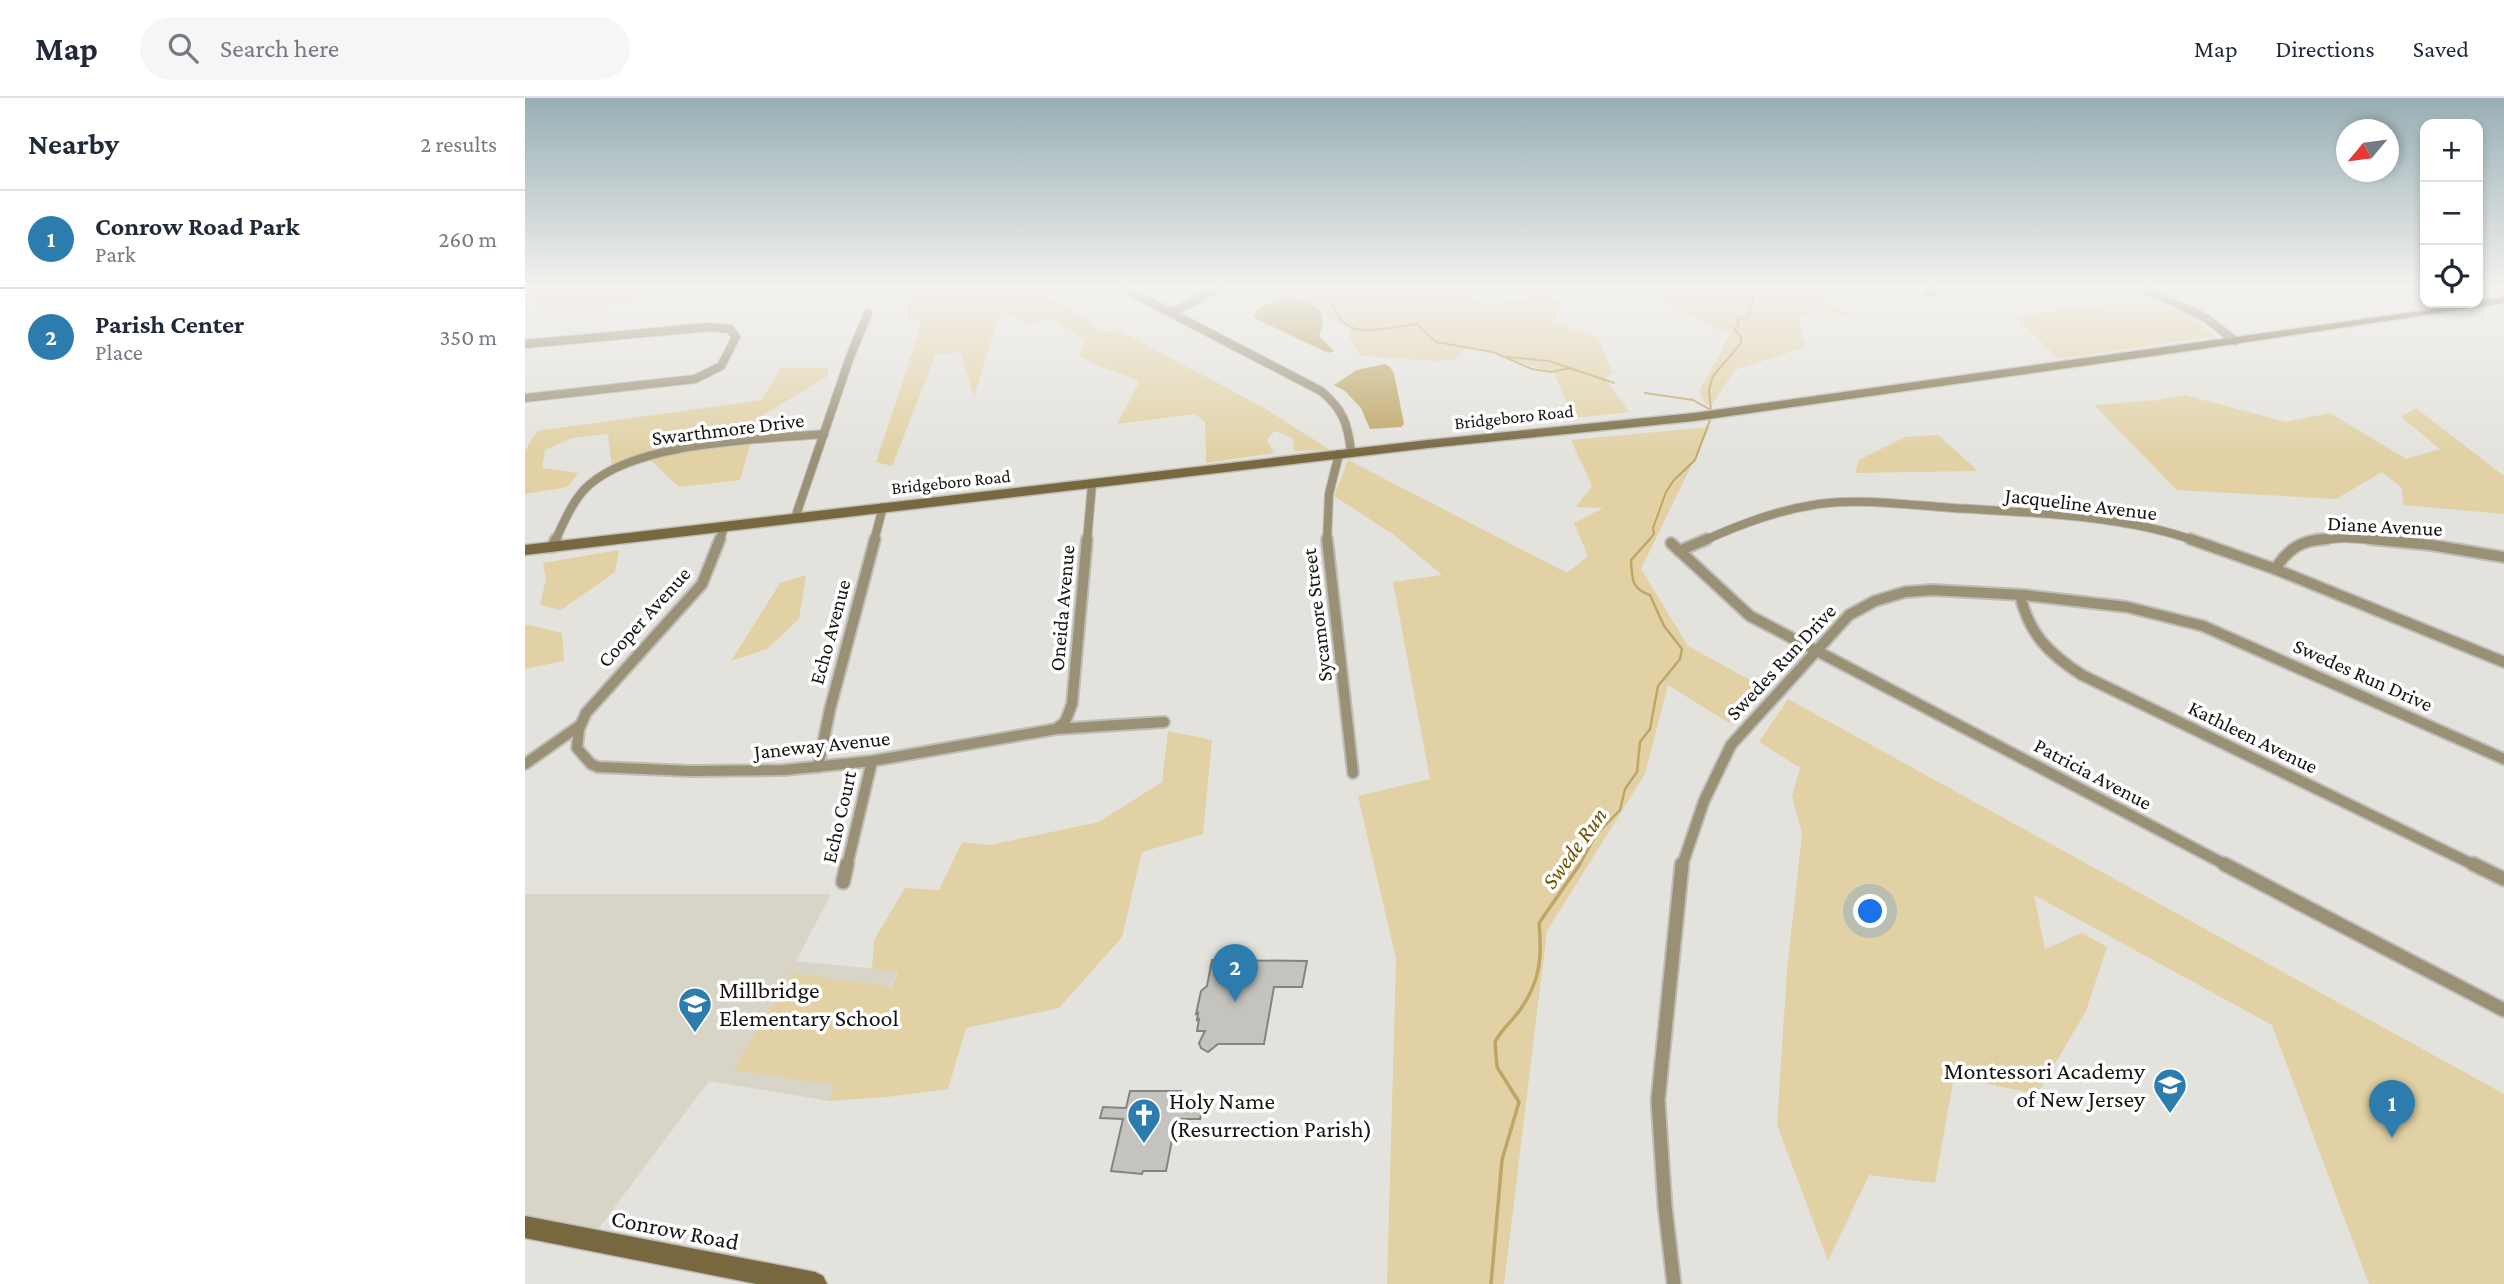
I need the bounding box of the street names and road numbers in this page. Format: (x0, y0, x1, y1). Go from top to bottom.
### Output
street label: Bridgeboro Road (1453, 401, 1575, 433)
street label: Swarthmore Drive (650, 408, 806, 450)
street label: Bridgeboro Road (890, 466, 1012, 498)
street label: Jacqueline Avenue (2002, 483, 2158, 525)
street label: Diane Avenue (2327, 511, 2443, 541)
street label: Oneida Avenue (1045, 544, 1079, 672)
street label: Sycamore Street (1297, 546, 1337, 683)
street label: Cooper Avenue (593, 562, 695, 672)
street label: Echo Avenue (804, 577, 856, 687)
street label: Swedes Run Drive (1721, 599, 1841, 725)
street label: Swedes Run Drive (2290, 634, 2436, 716)
street label: Kathleen Avenue (2184, 695, 2322, 779)
street label: Janeway Avenue (751, 726, 891, 764)
street label: Patricia Avenue (2030, 733, 2156, 815)
street label: Echo Court (817, 768, 861, 865)
street label: Conrow Road (609, 1204, 742, 1255)

